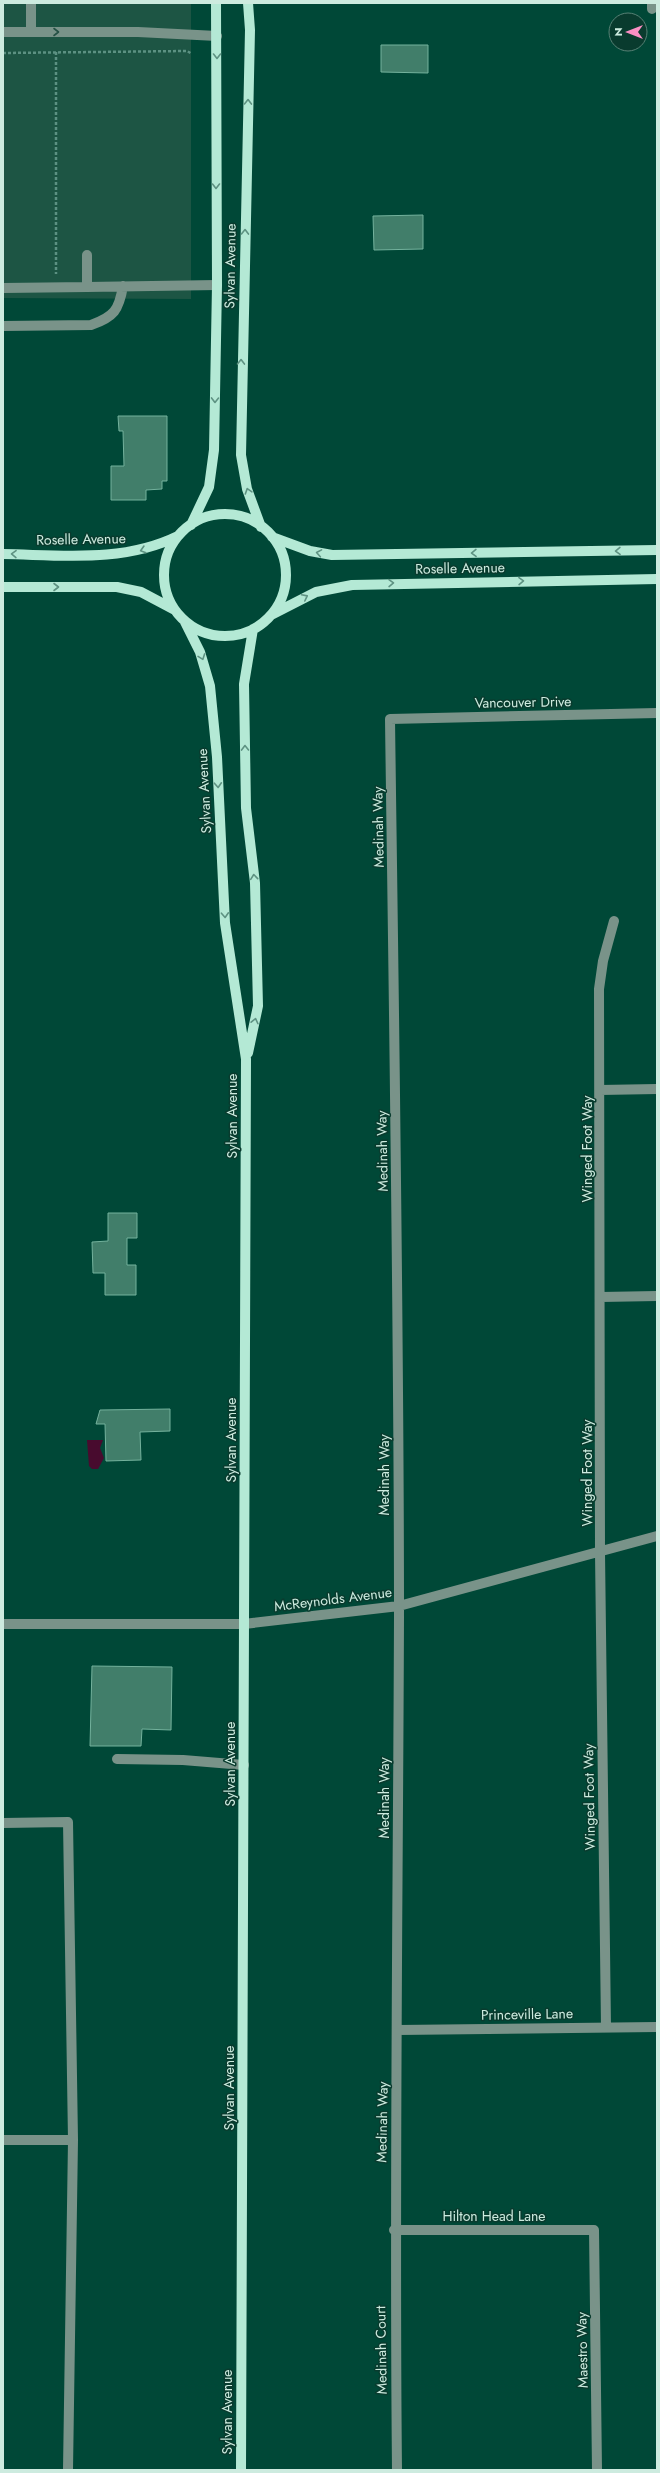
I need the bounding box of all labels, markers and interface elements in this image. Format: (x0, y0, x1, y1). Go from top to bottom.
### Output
north arrow (608, 12, 648, 52)
one-way arrow (53, 28, 59, 36)
text: N (610, 28, 626, 36)
one-way arrow (213, 53, 221, 59)
one-way arrow (244, 99, 252, 105)
one-way arrow (212, 183, 220, 189)
street label: Sylvan Avenue (219, 223, 241, 309)
one-way arrow (241, 229, 249, 235)
one-way arrow (237, 359, 246, 365)
one-way arrow (211, 397, 219, 403)
one-way arrow (244, 487, 252, 494)
street label: Roselle Avenue (36, 528, 126, 550)
one-way arrow (140, 545, 147, 554)
one-way arrow (615, 547, 621, 555)
one-way arrow (316, 549, 322, 557)
one-way arrow (471, 549, 477, 557)
one-way arrow (11, 550, 17, 558)
street label: Roselle Avenue (415, 557, 505, 579)
one-way arrow (518, 577, 524, 585)
one-way arrow (388, 579, 394, 587)
one-way arrow (53, 583, 59, 591)
one-way arrow (301, 595, 309, 602)
one-way arrow (197, 653, 205, 660)
street label: Vancouver Drive (474, 691, 572, 713)
one-way arrow (241, 745, 249, 751)
street label: Sylvan Avenue (192, 748, 216, 834)
one-way arrow (214, 782, 223, 788)
street label: Medinah Way (367, 785, 389, 868)
one-way arrow (250, 874, 259, 880)
one-way arrow (221, 912, 229, 918)
one-way arrow (250, 1018, 259, 1025)
street label: Sylvan Avenue (222, 1073, 242, 1159)
street label: Winged Foot Way (577, 1095, 597, 1202)
street label: Medinah Way (371, 1109, 393, 1192)
street label: Sylvan Avenue (221, 1397, 241, 1483)
street label: Winged Foot Way (577, 1419, 597, 1526)
street label: Medinah Way (374, 1434, 394, 1516)
street label: McReynolds Avenue (273, 1582, 393, 1616)
street label: Sylvan Avenue (220, 1721, 240, 1807)
street label: Winged Foot Way (578, 1743, 600, 1851)
street label: Medinah Way (374, 1757, 394, 1839)
street label: Princeville Lane (481, 2003, 573, 2025)
street label: Sylvan Avenue (219, 2045, 239, 2131)
street label: Medinah Way (371, 2080, 393, 2163)
street label: Hilton Head Lane (442, 2206, 546, 2226)
street label: Medinah Court (370, 2305, 392, 2394)
street label: Maestro Way (571, 2311, 593, 2388)
street label: Sylvan Avenue (217, 2369, 237, 2455)

